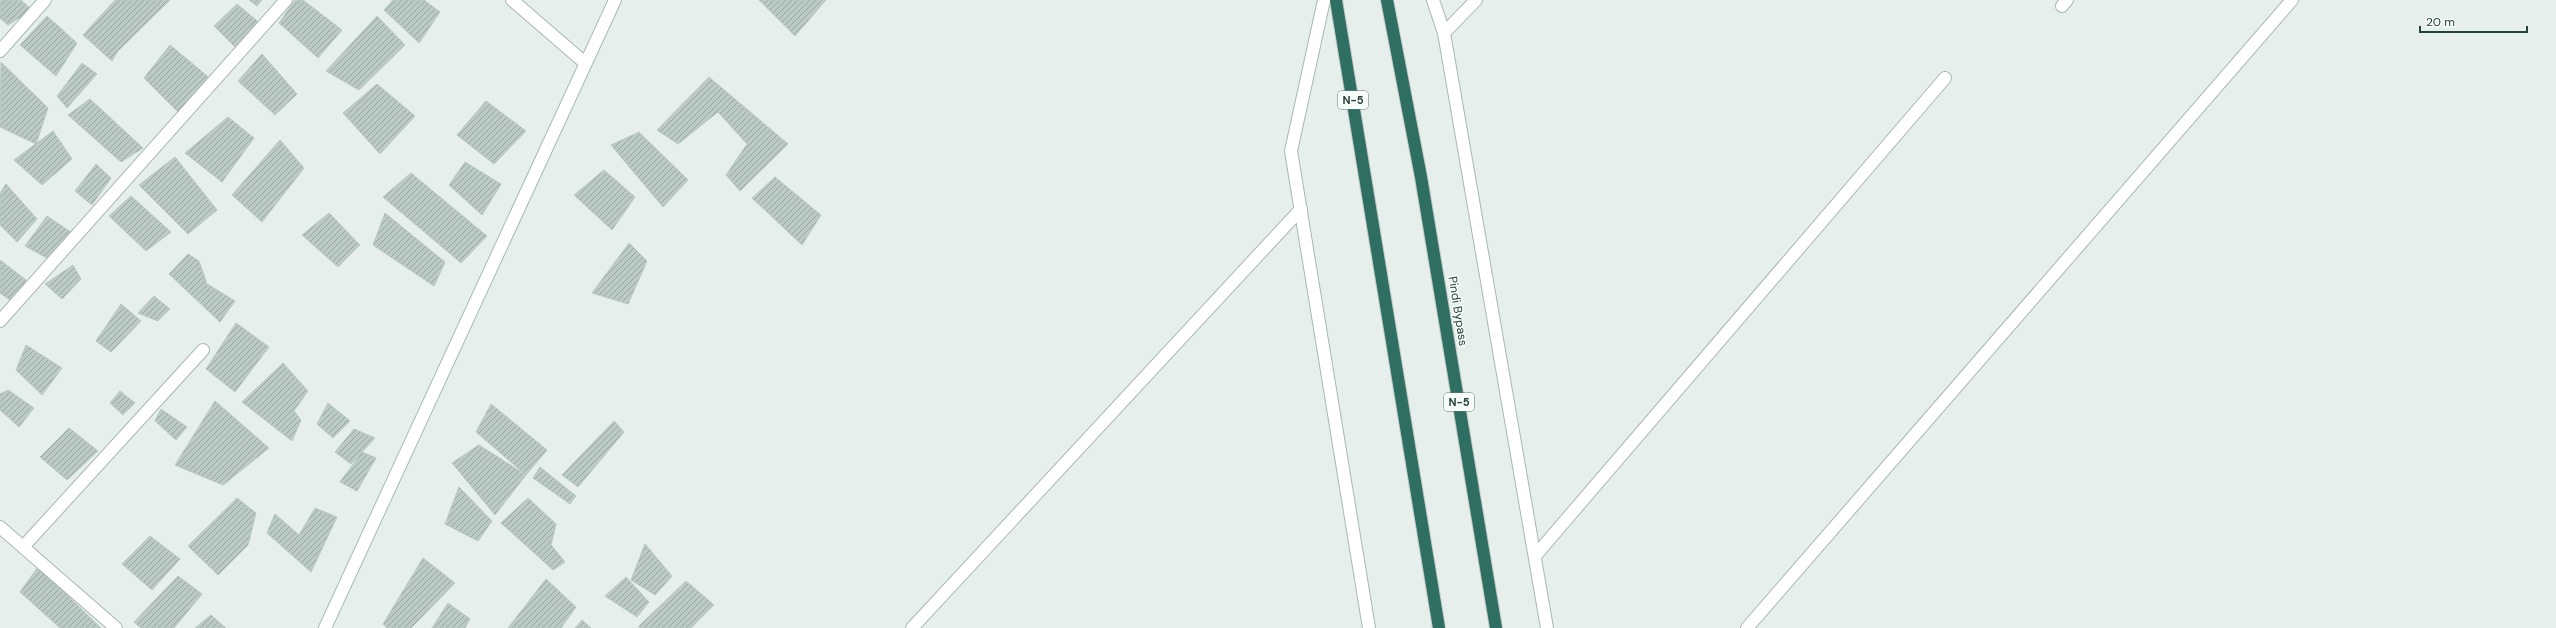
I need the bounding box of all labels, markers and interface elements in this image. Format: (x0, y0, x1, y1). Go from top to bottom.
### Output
scale bar (2420, 8, 2527, 34)
text: 20 m (2426, 14, 2455, 30)
road number: N-5 (1338, 91, 1368, 109)
street label: Pindi Bypass (1445, 275, 1471, 347)
road number: N-5 (1444, 393, 1474, 411)

